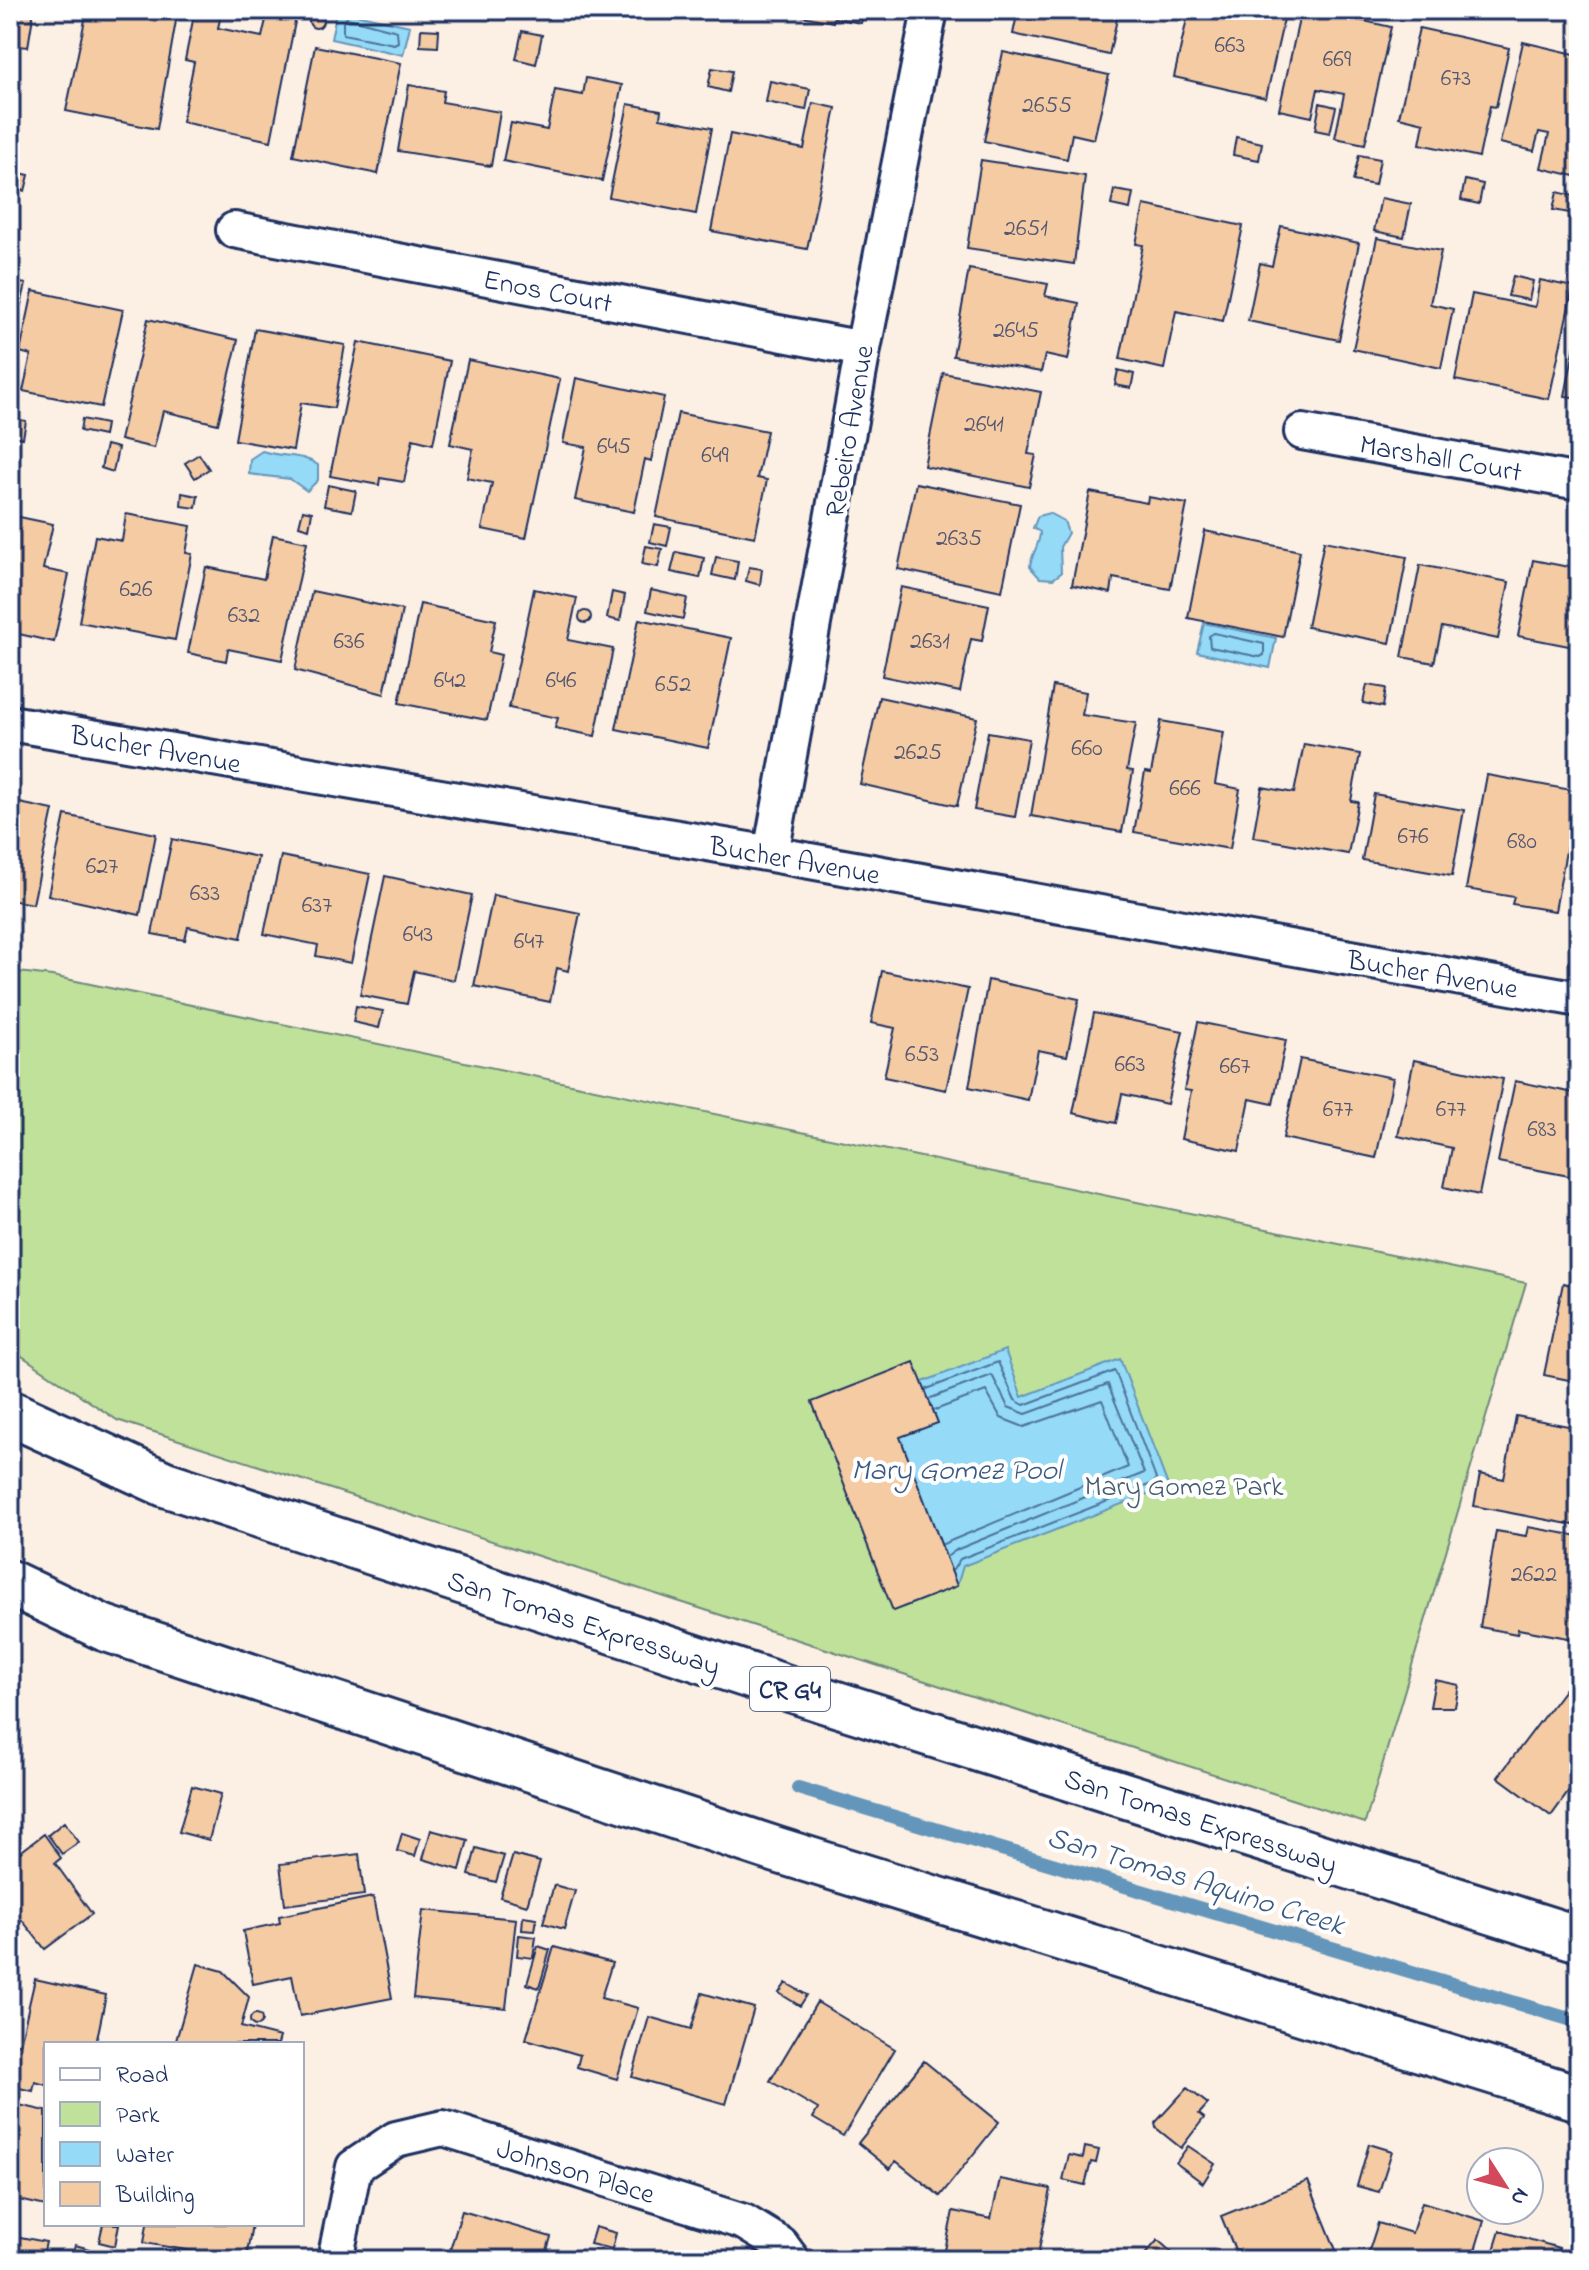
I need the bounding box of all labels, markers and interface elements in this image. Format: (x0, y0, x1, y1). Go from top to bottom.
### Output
house number: 663 (1214, 29, 1246, 64)
house number: 669 (1323, 43, 1352, 78)
house number: 673 (1441, 62, 1471, 97)
house number: 2655 (1022, 89, 1072, 124)
house number: 2651 (1004, 212, 1048, 247)
street label: Enos Court (479, 261, 615, 326)
house number: 2645 (993, 314, 1039, 349)
street label: Rebeiro Avenue (816, 342, 887, 521)
house number: 2641 (964, 408, 1004, 443)
street label: Marshall Court (1356, 426, 1525, 495)
house number: 645 (597, 430, 631, 465)
house number: 649 (701, 439, 730, 474)
house number: 2635 (936, 522, 982, 557)
house number: 626 (119, 573, 153, 608)
house number: 632 (228, 599, 260, 634)
house number: 636 (333, 625, 365, 660)
house number: 2631 (910, 625, 950, 660)
house number: 642 (434, 664, 466, 699)
house number: 646 (545, 664, 577, 699)
house number: 652 (655, 668, 691, 703)
street label: Bucher Avenue (66, 716, 244, 787)
house number: 660 (1071, 732, 1103, 767)
house number: 2625 (894, 736, 942, 771)
house number: 666 (1169, 772, 1201, 807)
house number: 676 (1397, 820, 1429, 855)
house number: 680 (1507, 825, 1537, 860)
street label: Bucher Avenue (705, 827, 883, 898)
house number: 627 (86, 850, 118, 885)
house number: 633 (190, 877, 220, 912)
house number: 637 (302, 889, 332, 924)
house number: 643 (403, 918, 433, 953)
house number: 647 (514, 925, 544, 960)
street label: Bucher Avenue (1343, 941, 1521, 1012)
house number: 653 (905, 1038, 939, 1073)
house number: 663 (1114, 1048, 1146, 1083)
house number: 667 (1219, 1050, 1251, 1085)
house number: 677 (1323, 1093, 1353, 1128)
house number: 677 (1436, 1093, 1466, 1128)
house number: 683 (1527, 1113, 1557, 1148)
water label: Mary Gomez Pool (851, 1450, 1065, 1494)
park label: Mary Gomez Park (1084, 1468, 1284, 1509)
house number: 2622 (1511, 1558, 1557, 1593)
street label: San Tomas Expressway (441, 1562, 725, 1689)
road number: CR G4 (750, 1667, 830, 1711)
street label: San Tomas Expressway (1058, 1760, 1342, 1887)
water label: San Tomas Aquino Creek (1041, 1817, 1351, 1950)
legend (44, 2042, 304, 2226)
text: Road (116, 2059, 169, 2094)
text: Park (116, 2099, 160, 2134)
street label: Johnson Place (491, 2130, 660, 2217)
text: Water (116, 2139, 174, 2174)
north arrow (1465, 2146, 1545, 2226)
text: Building (115, 2179, 195, 2214)
text: N (1501, 2181, 1536, 2211)

